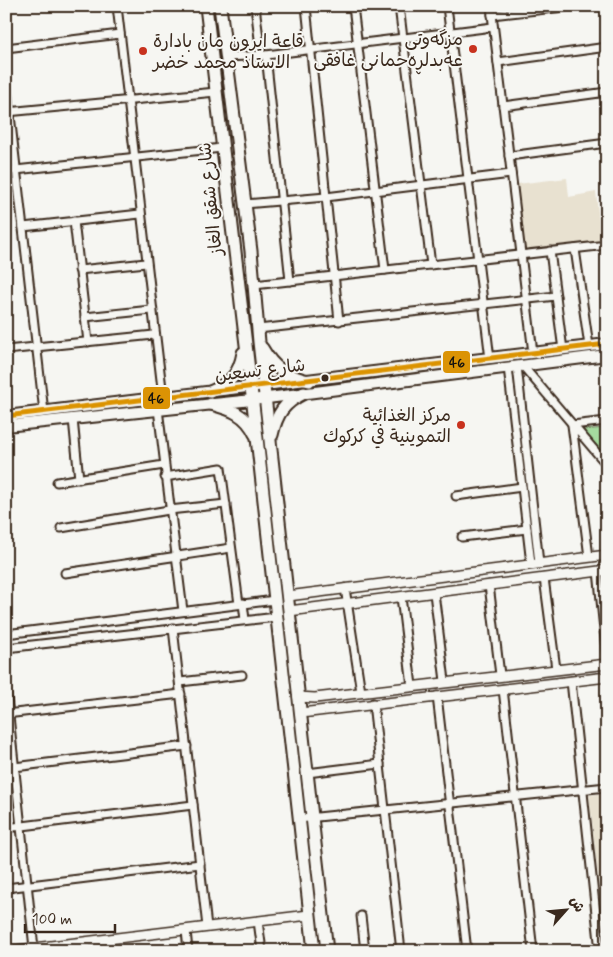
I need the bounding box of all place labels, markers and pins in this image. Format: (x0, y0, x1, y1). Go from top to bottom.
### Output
place label: مزگەوتی عەبدلڕەحمانی غافقی (313, 28, 463, 75)
place label: قاعة ايرون مان بادارة الاستاذ محمد خضر (151, 30, 304, 75)
marker: مزگەوتی عەبدلڕەحمانی غافقی (467, 43, 479, 55)
marker: قاعة ايرون مان بادارة الاستاذ محمد خضر (137, 45, 149, 57)
unlabelled marker (320, 373, 330, 383)
place label: مركز الغذائية التموينية في كركوك (323, 404, 451, 449)
marker: مركز الغذائية التموينية في كركوك (455, 419, 467, 431)

